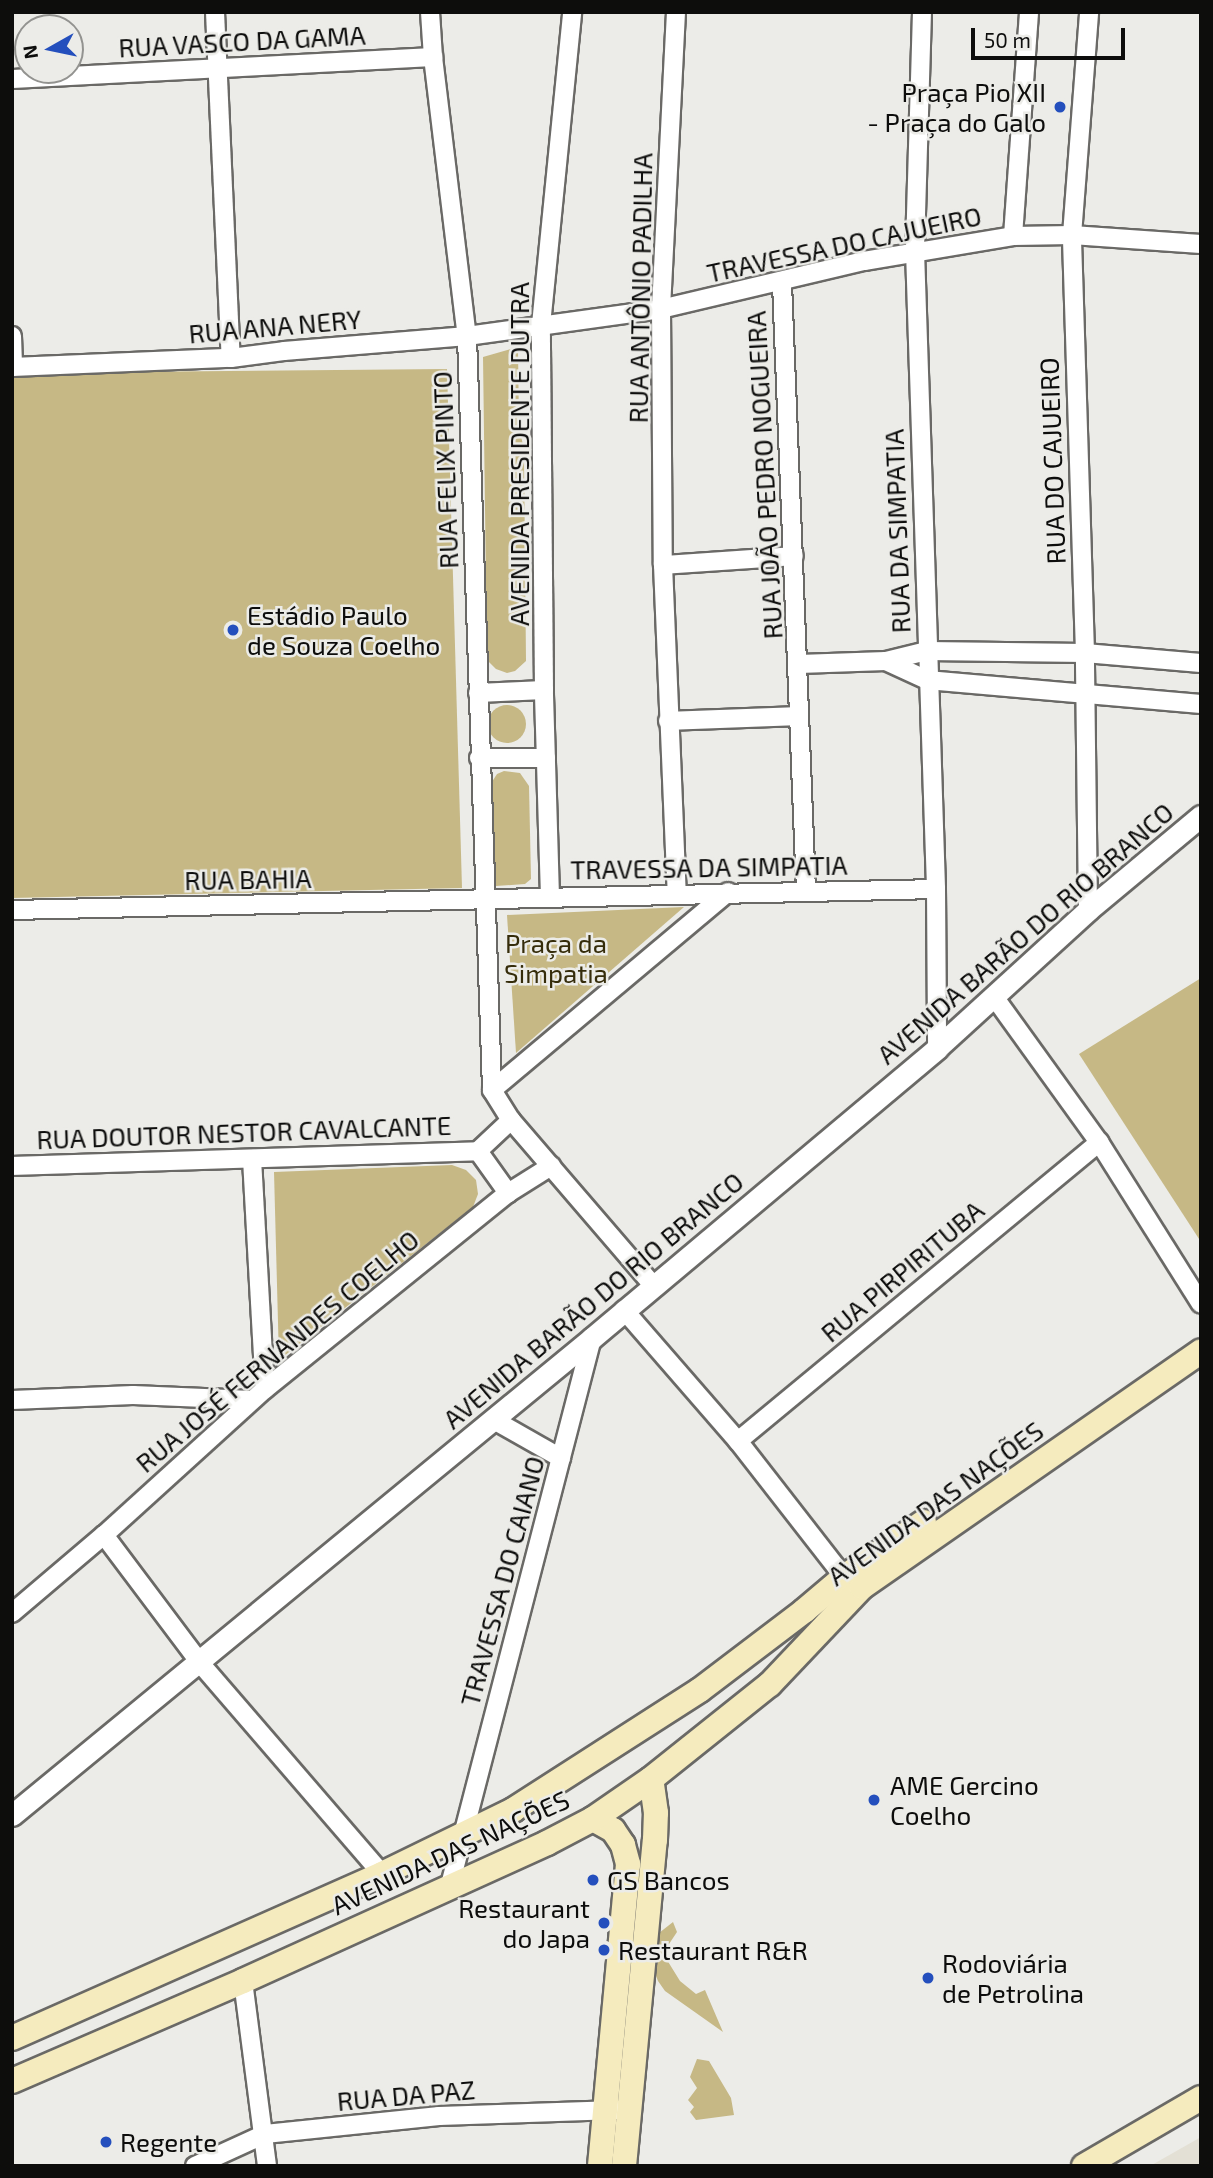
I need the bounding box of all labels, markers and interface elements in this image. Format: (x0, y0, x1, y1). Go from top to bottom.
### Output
north arrow (14, 14, 84, 84)
scale bar (975, 14, 1129, 58)
street label: RUA VASCO DA GAMA (117, 19, 367, 63)
text: 50 m (984, 27, 1031, 52)
text: N (17, 43, 42, 61)
place label: Praça Pio XII - Praça do Galo (867, 76, 1046, 138)
marker: Praça Pio XII - Praça do Galo (1052, 99, 1068, 115)
street label: RUA ANTÔNIO PADILHA (622, 152, 658, 424)
street label: TRAVESSA DO CAJUEIRO (704, 200, 984, 288)
street label: AVENIDA PRESIDENTE DUTRA (503, 282, 535, 626)
street label: RUA ANA NERY (186, 303, 364, 349)
street label: RUA JOÃO PEDRO NOGUEIRA (740, 309, 788, 641)
street label: RUA DO CAJUEIRO (1033, 357, 1071, 565)
street label: RUA FELIX PINTO (426, 370, 464, 570)
street label: RUA DA SIMPATIA (878, 428, 916, 634)
place label: Estádio Paulo de Souza Coelho (247, 599, 440, 660)
marker: Estádio Paulo de Souza Coelho (225, 622, 241, 638)
street label: AVENIDA BARÃO DO RIO BRANCO (870, 796, 1180, 1070)
street label: TRAVESSA DA SIMPATIA (570, 849, 848, 885)
street label: RUA BAHIA (184, 862, 312, 896)
park label: Praça da Simpatia (504, 927, 608, 988)
street label: RUA DOUTOR NESTOR CAVALCANTE (36, 1109, 452, 1155)
street label: AVENIDA BARÃO DO RIO BRANCO (436, 1165, 750, 1435)
street label: RUA PIRPIRITUBA (814, 1194, 990, 1348)
street label: RUA JOSÉ FERNANDES COELHO (129, 1223, 425, 1479)
street label: AVENIDA DAS NAÇÕES (821, 1414, 1049, 1592)
street label: TRAVESSA DO CAIANO (454, 1452, 550, 1710)
place label: AME Gercino Coelho (890, 1769, 1039, 1830)
street label: AVENIDA DAS NAÇÕES (326, 1783, 574, 1921)
marker: AME Gercino Coelho (864, 1790, 884, 1810)
place label: GS Bancos (607, 1864, 730, 1896)
marker: GS Bancos (585, 1872, 601, 1888)
place label: Restaurant do Japa (458, 1892, 590, 1954)
marker: Restaurant do Japa (596, 1915, 612, 1931)
place label: Restaurant R&R (618, 1934, 808, 1966)
marker: Restaurant R&R (596, 1942, 612, 1958)
place label: Rodoviária de Petrolina (942, 1947, 1084, 2008)
marker: Rodoviária de Petrolina (920, 1970, 936, 1986)
street label: RUA DA PAZ (335, 2073, 477, 2117)
place label: Regente (120, 2126, 217, 2158)
marker: Regente (98, 2134, 114, 2150)

